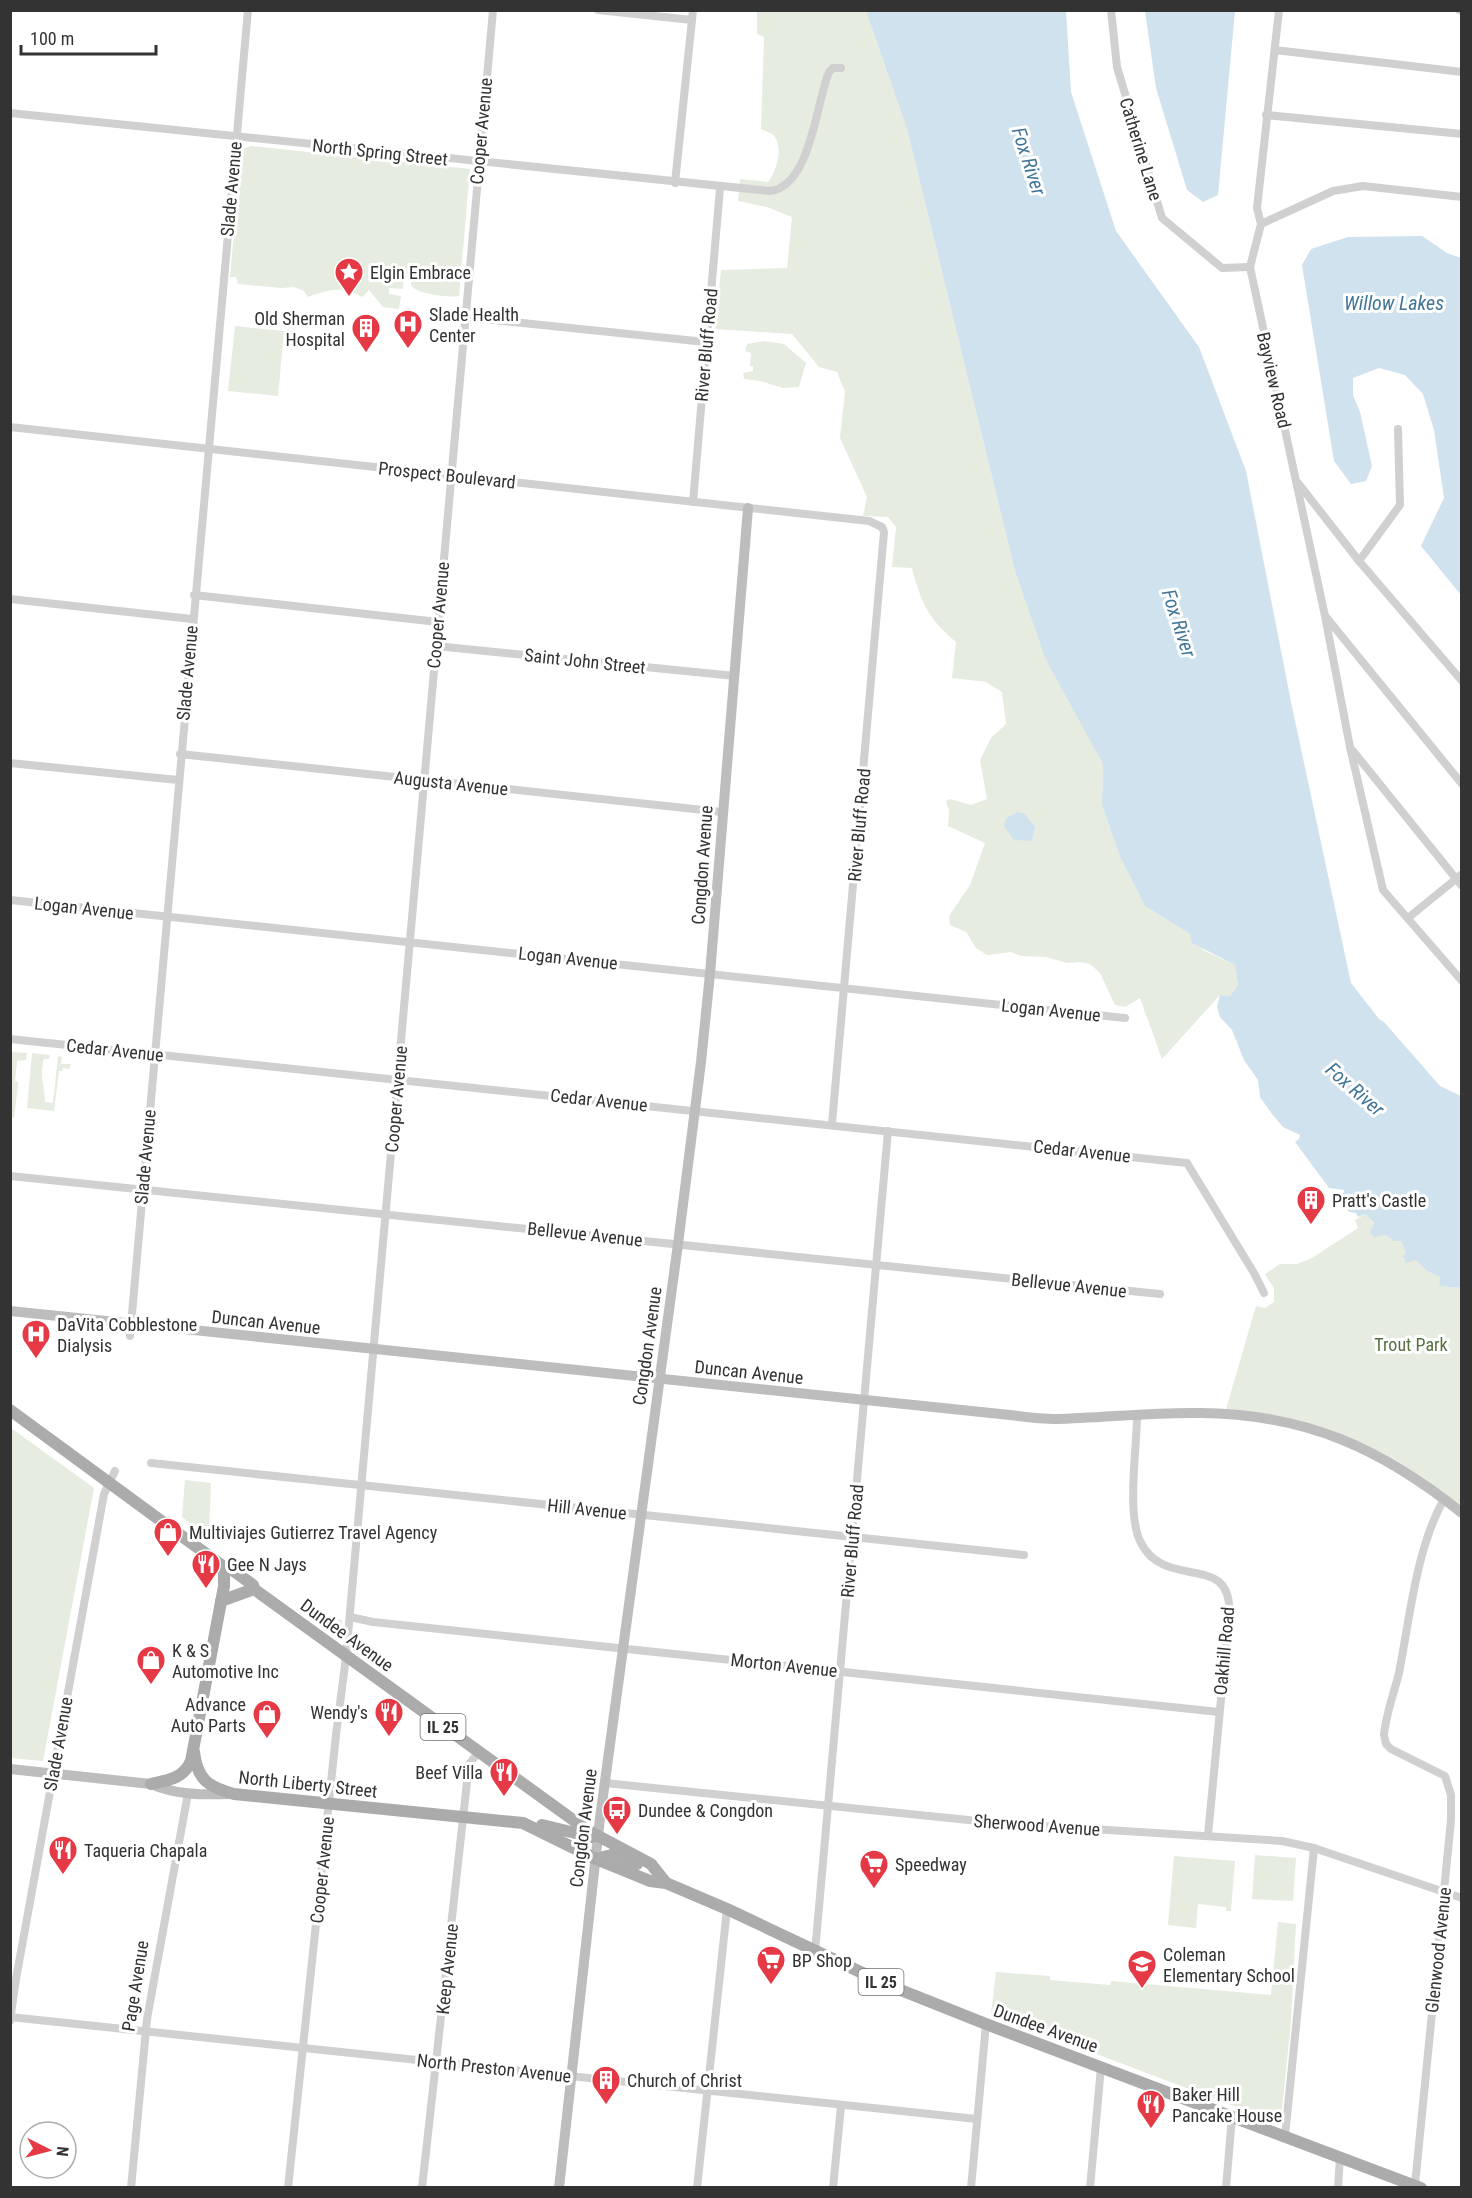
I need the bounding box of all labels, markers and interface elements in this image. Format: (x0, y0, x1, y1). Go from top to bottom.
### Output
scale bar (21, 18, 156, 56)
text: 100 m (30, 28, 74, 49)
street label: Cooper Avenue (466, 77, 496, 185)
street label: Catherine Lane (1115, 95, 1167, 203)
water label: Fox River (1007, 124, 1052, 199)
street label: North Spring Street (311, 134, 449, 170)
street label: Slade Avenue (216, 141, 246, 237)
place icon: Elgin Embrace (333, 256, 365, 298)
place label: Elgin Embrace (370, 262, 471, 283)
street label: River Bluff Road (691, 287, 721, 403)
water label: Willow Lakes (1344, 291, 1444, 315)
place label: Slade Health Center (429, 304, 519, 346)
place label: Old Sherman Hospital (254, 308, 345, 350)
hospital icon: Slade Health Center (392, 308, 424, 350)
building icon: Old Sherman Hospital (350, 312, 382, 354)
street label: Bayview Road (1253, 330, 1295, 430)
street label: Prospect Boulevard (377, 457, 517, 493)
street label: Cooper Avenue (423, 561, 453, 669)
water label: Fox River (1157, 586, 1202, 661)
street label: Slade Avenue (172, 625, 202, 721)
street label: Saint John Street (523, 644, 647, 678)
street label: Augusta Avenue (393, 767, 509, 799)
street label: River Bluff Road (844, 767, 874, 883)
street label: Congdon Avenue (687, 805, 717, 925)
street label: Logan Avenue (33, 892, 135, 924)
street label: Logan Avenue (517, 942, 619, 974)
street label: Logan Avenue (1000, 994, 1102, 1026)
street label: Cedar Avenue (65, 1034, 165, 1066)
street label: Cooper Avenue (381, 1045, 411, 1153)
water label: Fox River (1321, 1057, 1390, 1122)
street label: Cedar Avenue (549, 1084, 649, 1116)
street label: Slade Avenue (130, 1109, 160, 1205)
street label: Cedar Avenue (1032, 1135, 1132, 1167)
building icon: Pratt's Castle (1295, 1184, 1327, 1226)
place label: Pratt's Castle (1332, 1190, 1426, 1211)
street label: Bellevue Avenue (526, 1218, 644, 1250)
street label: Bellevue Avenue (1010, 1269, 1128, 1301)
street label: Congdon Avenue (628, 1285, 666, 1407)
street label: Duncan Avenue (211, 1306, 321, 1338)
place label: DaVita Cobblestone Dialysis (57, 1314, 197, 1356)
hospital icon: DaVita Cobblestone Dialysis (20, 1318, 52, 1360)
park label: Trout Park (1374, 1334, 1448, 1355)
street label: Duncan Avenue (694, 1356, 804, 1388)
street label: River Bluff Road (837, 1483, 867, 1599)
street label: Hill Avenue (546, 1494, 628, 1524)
shop icon: Multiviajes Gutierrez Travel Agency (152, 1516, 184, 1558)
place label: Multiviajes Gutierrez Travel Agency (189, 1522, 438, 1543)
restaurant icon: Gee N Jays (190, 1548, 222, 1590)
place label: Gee N Jays (227, 1554, 307, 1575)
street label: Dundee Avenue (297, 1594, 397, 1676)
street label: Oakhill Road (1210, 1606, 1238, 1696)
place label: K & S Automotive Inc (172, 1640, 279, 1682)
shop icon: K & S Automotive Inc (135, 1644, 167, 1686)
street label: Morton Avenue (729, 1649, 839, 1681)
place label: Advance Auto Parts (171, 1694, 246, 1736)
street label: Slade Avenue (39, 1695, 77, 1793)
restaurant icon: Wendy's (373, 1696, 405, 1738)
shop icon: Advance Auto Parts (251, 1698, 283, 1740)
place label: Wendy's (310, 1702, 368, 1723)
road number: IL 25 (420, 1714, 466, 1740)
restaurant icon: Beef Villa (488, 1756, 520, 1798)
place label: Beef Villa (415, 1762, 483, 1783)
street label: North Liberty Street (238, 1766, 378, 1802)
street label: Congdon Avenue (565, 1767, 601, 1889)
bus stop icon: Dundee & Congdon (601, 1794, 633, 1836)
place label: Dundee & Congdon (638, 1800, 773, 1821)
street label: Sherwood Avenue (973, 1810, 1101, 1840)
street label: Cooper Avenue (306, 1816, 338, 1924)
restaurant icon: Taqueria Chapala (47, 1834, 79, 1876)
place label: Taqueria Chapala (84, 1840, 207, 1861)
supermarket icon: Speedway (858, 1848, 890, 1890)
place label: Speedway (895, 1854, 967, 1875)
street label: Glenwood Avenue (1421, 1886, 1455, 2014)
street label: Keep Avenue (432, 1923, 462, 2015)
street label: Page Avenue (117, 1939, 153, 2033)
supermarket icon: BP Shop (755, 1944, 787, 1986)
place label: Coleman Elementary School (1163, 1944, 1295, 1986)
school or university icon: Coleman Elementary School (1126, 1948, 1158, 1990)
place label: BP Shop (792, 1950, 852, 1971)
road number: IL 25 (858, 1969, 904, 1995)
street label: Dundee Avenue (991, 1999, 1101, 2057)
street label: North Preston Avenue (416, 2049, 572, 2087)
building icon: Church of Christ (590, 2064, 622, 2106)
place label: Church of Christ (627, 2070, 742, 2091)
place label: Baker Hill Pancake House (1172, 2084, 1282, 2126)
restaurant icon: Baker Hill Pancake House (1135, 2088, 1167, 2130)
north arrow (18, 2120, 78, 2180)
text: N (52, 2146, 72, 2157)

